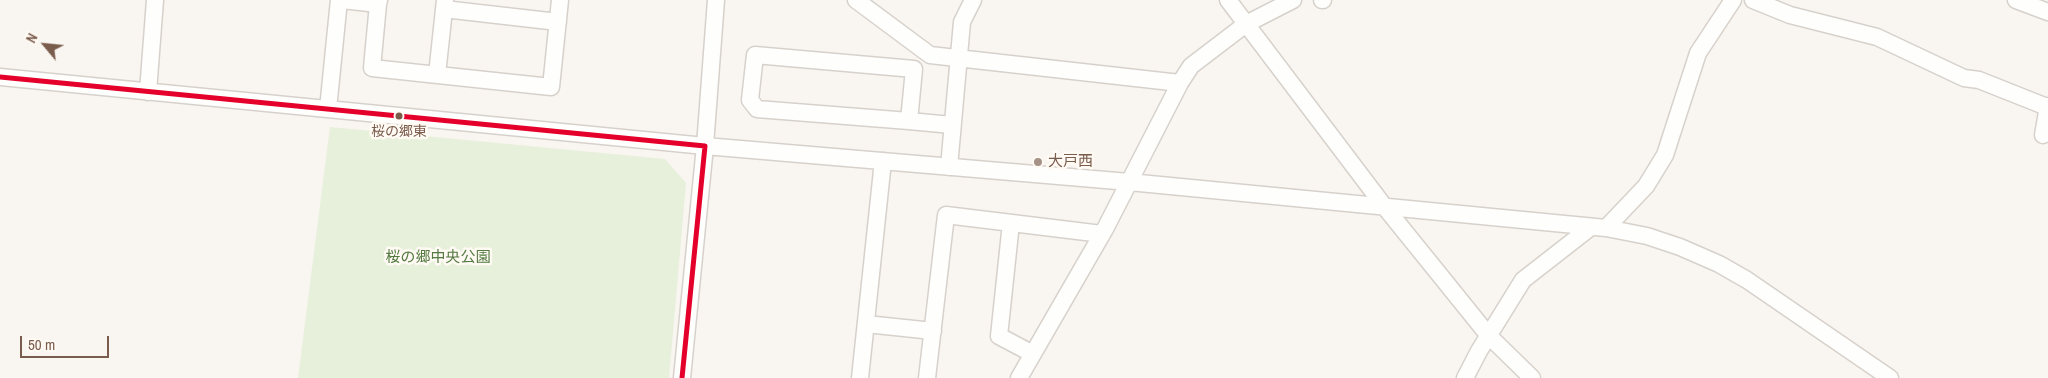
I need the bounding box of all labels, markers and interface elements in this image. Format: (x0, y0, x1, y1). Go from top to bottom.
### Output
north arrow (20, 20, 70, 70)
text: N (22, 30, 42, 46)
marker: 桜の郷東 (394, 111, 404, 121)
place label: 桜の郷東 (371, 124, 427, 140)
place label: 大戸西 (1048, 153, 1093, 171)
marker: 大戸西 (1032, 156, 1044, 168)
park label: 桜の郷中央公園 (386, 249, 490, 267)
scale bar (22, 326, 111, 358)
text: 50 m (28, 334, 55, 355)

